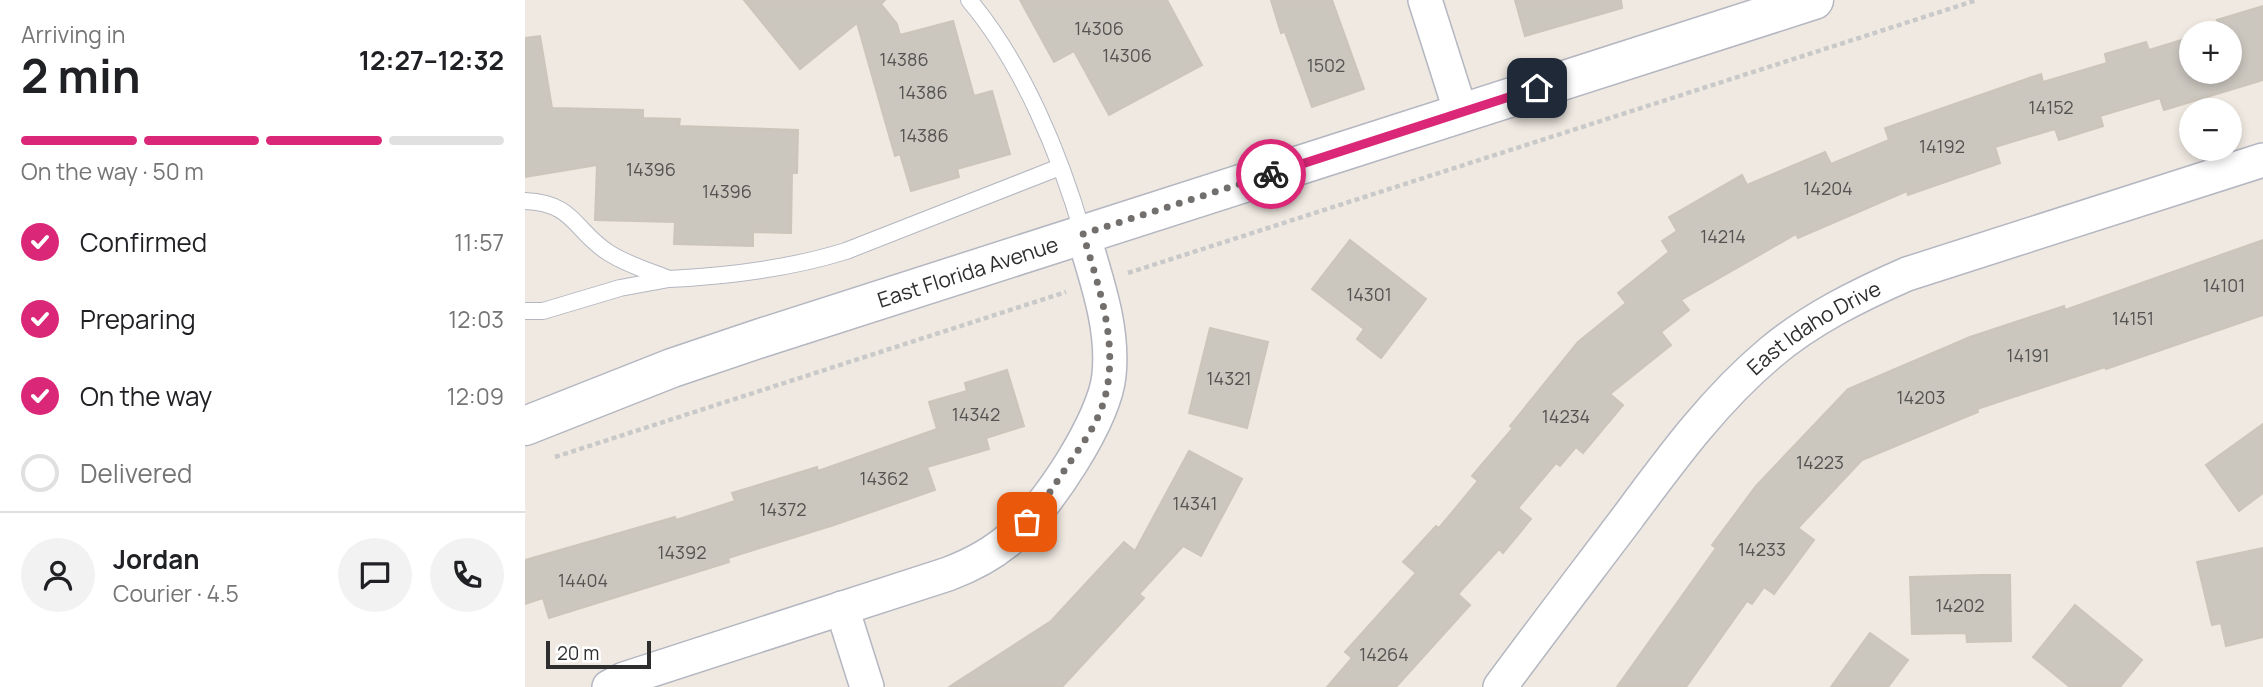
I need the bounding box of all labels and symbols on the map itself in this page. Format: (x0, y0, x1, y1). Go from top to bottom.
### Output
house number: 14306 (1074, 16, 1124, 40)
house number: 14306 (1102, 43, 1152, 67)
house number: 14386 (879, 47, 929, 71)
house number: 1502 (1307, 53, 1345, 77)
pin (1507, 58, 1567, 118)
house number: 14386 (898, 80, 948, 104)
house number: 14152 (2029, 95, 2073, 119)
house number: 14386 (899, 123, 949, 147)
house number: 14192 (1919, 134, 1965, 158)
courier (1236, 139, 1306, 209)
house number: 14396 (626, 157, 676, 181)
house number: 14204 (1803, 176, 1853, 200)
house number: 14396 (702, 179, 752, 203)
house number: 14214 (1700, 224, 1746, 248)
street label: East Florida Avenue (874, 230, 1061, 314)
house number: 14101 (2203, 273, 2245, 297)
street label: East Idaho Drive (1741, 274, 1885, 381)
house number: 14301 (1346, 282, 1392, 306)
house number: 14151 (2112, 306, 2154, 330)
house number: 14191 (2007, 343, 2049, 367)
house number: 14321 (1207, 366, 1251, 390)
house number: 14203 (1897, 385, 1945, 409)
house number: 14342 (952, 402, 1000, 426)
house number: 14234 (1542, 404, 1590, 428)
house number: 14223 (1796, 450, 1844, 474)
house number: 14362 (859, 466, 909, 490)
house number: 14341 (1172, 491, 1218, 515)
pin (997, 492, 1057, 552)
house number: 14372 (760, 497, 806, 521)
house number: 14233 (1738, 537, 1786, 561)
house number: 14392 (657, 540, 707, 564)
house number: 14404 (558, 568, 608, 592)
house number: 14202 (1935, 593, 1985, 617)
scale bar (546, 638, 651, 670)
house number: 14264 (1359, 642, 1409, 666)

